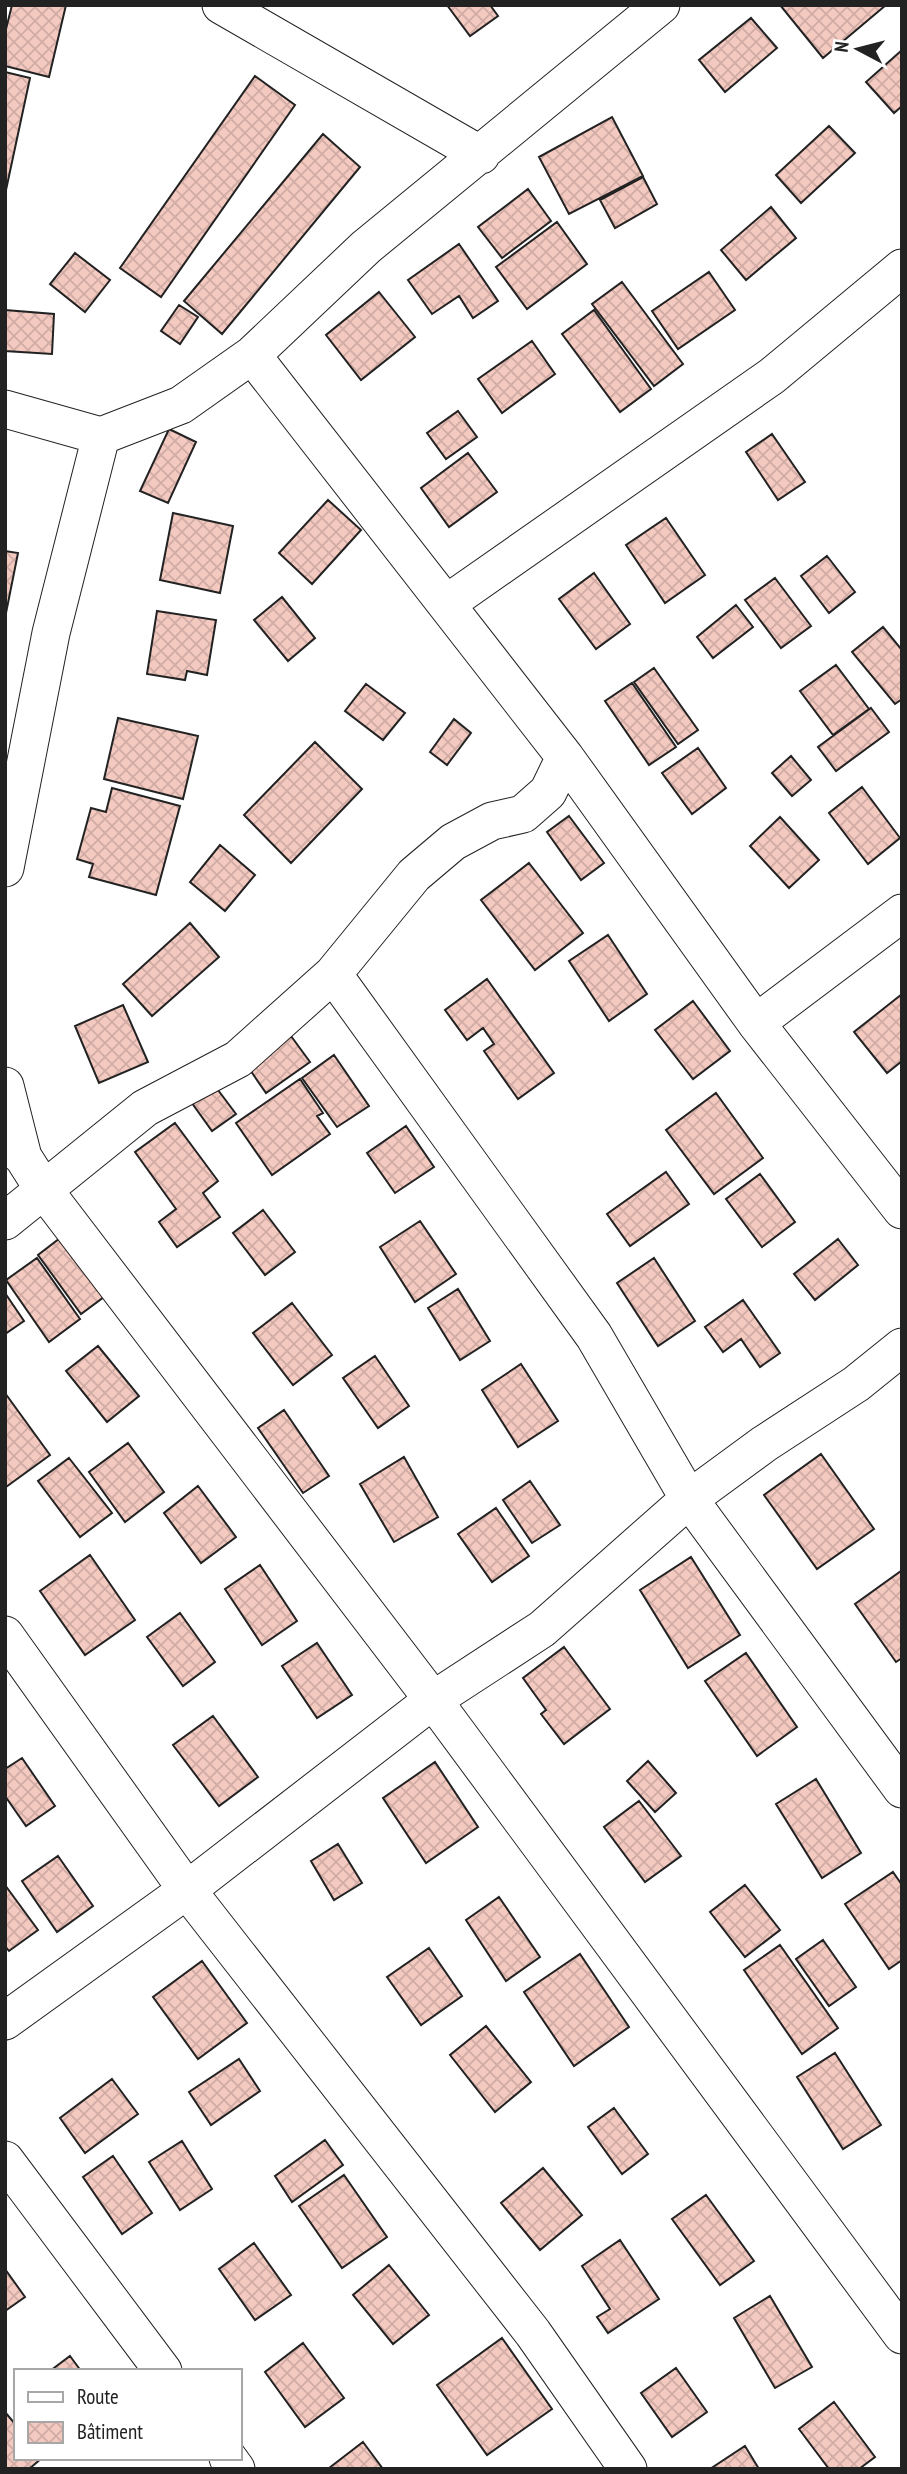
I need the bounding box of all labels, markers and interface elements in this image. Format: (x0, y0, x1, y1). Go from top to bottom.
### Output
north arrow (823, 14, 893, 84)
text: N (829, 40, 854, 53)
legend (14, 2369, 242, 2460)
text: Route (77, 2383, 119, 2410)
text: Bâtiment (77, 2418, 143, 2445)

